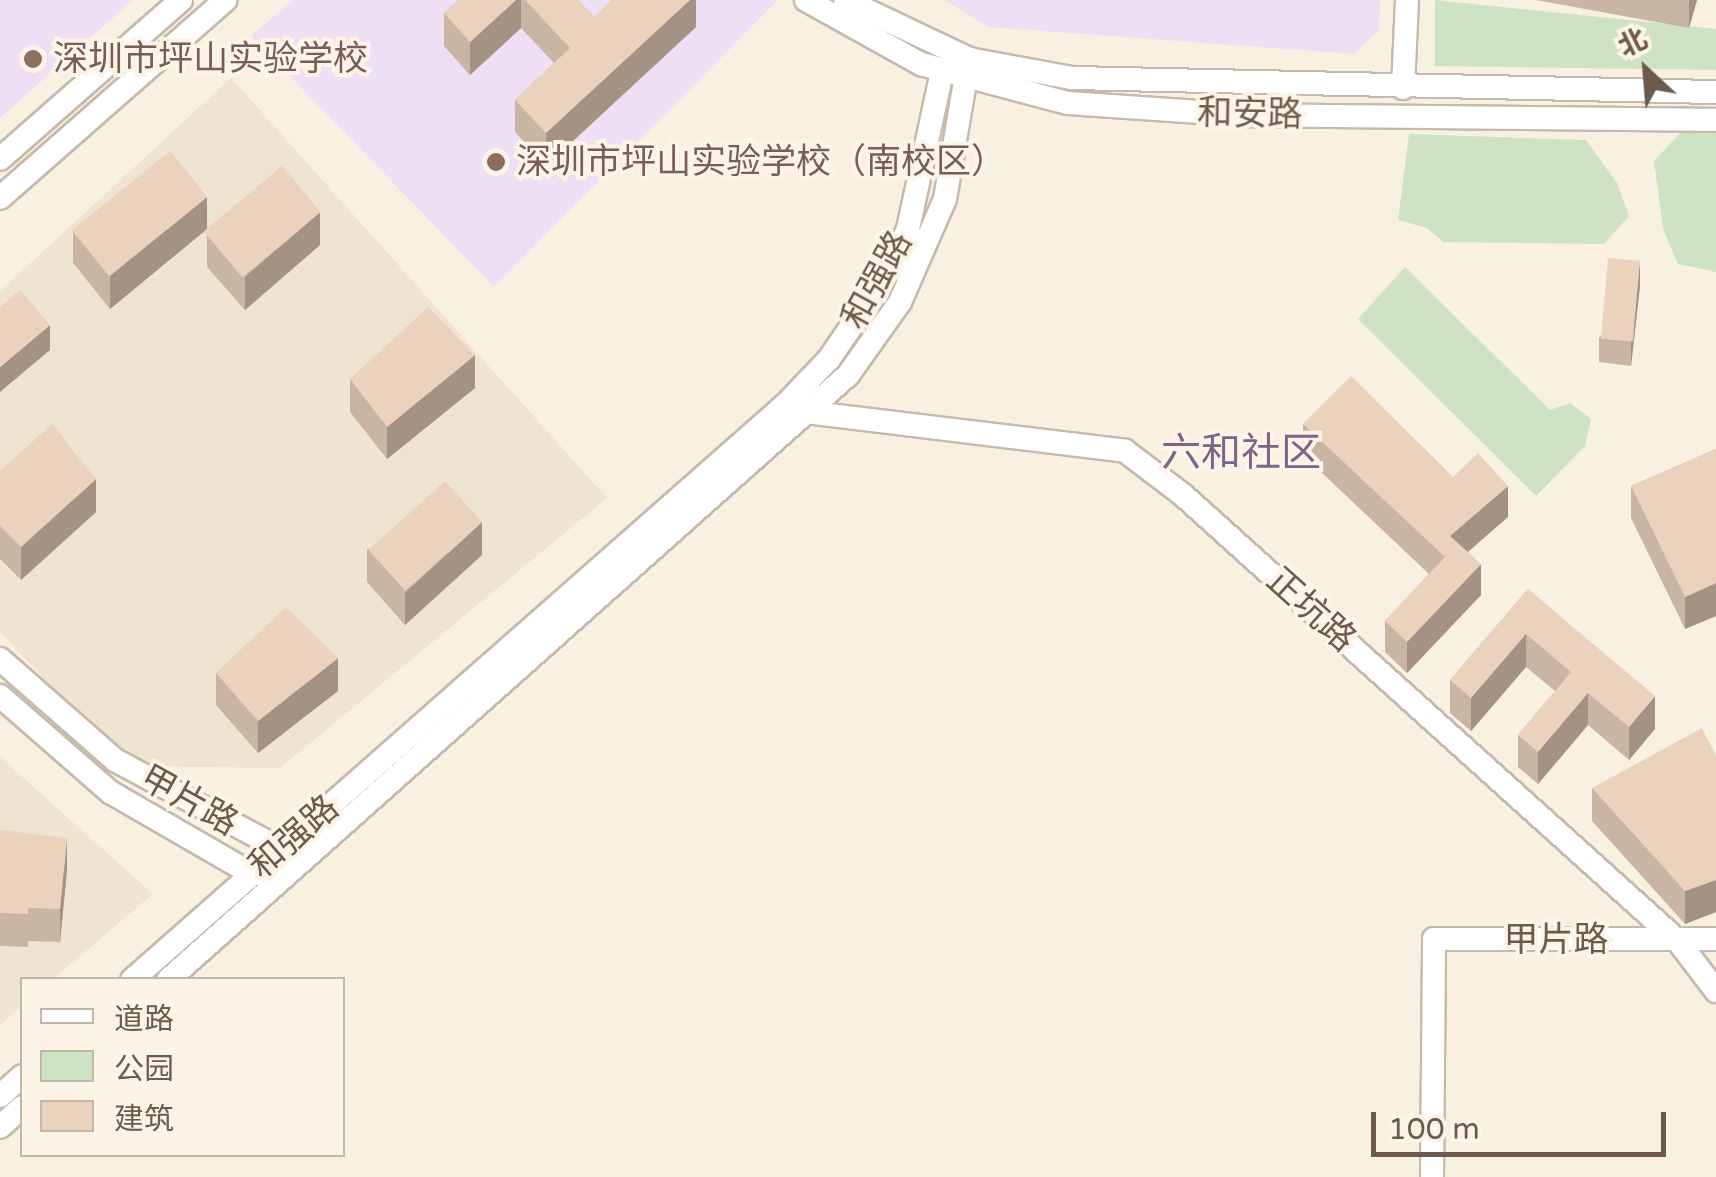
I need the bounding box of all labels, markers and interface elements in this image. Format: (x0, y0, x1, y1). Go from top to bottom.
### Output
north arrow (1596, 20, 1696, 120)
text: 北 (1613, 22, 1653, 64)
place label: 深圳市坪山实验学校 (53, 38, 368, 80)
marker: 深圳市坪山实验学校 (22, 48, 44, 70)
street label: 和安路 (1197, 92, 1303, 136)
place label: 深圳市坪山实验学校（南校区） (516, 141, 1006, 183)
marker: 深圳市坪山实验学校（南校区） (485, 151, 507, 173)
street label: 和强路 (833, 224, 921, 336)
district label: 六和社区 (1161, 429, 1321, 477)
street label: 正坑路 (1258, 559, 1364, 661)
street label: 甲片路 (133, 757, 245, 845)
street label: 和强路 (241, 787, 347, 887)
street label: 甲片路 (1504, 919, 1608, 961)
legend (20, 977, 345, 1157)
text: 道路 (114, 1001, 174, 1038)
text: 公园 (114, 1051, 174, 1088)
scale bar (1376, 1092, 1671, 1154)
text: 建筑 (114, 1101, 174, 1138)
text: 100 m (1388, 1111, 1480, 1148)

